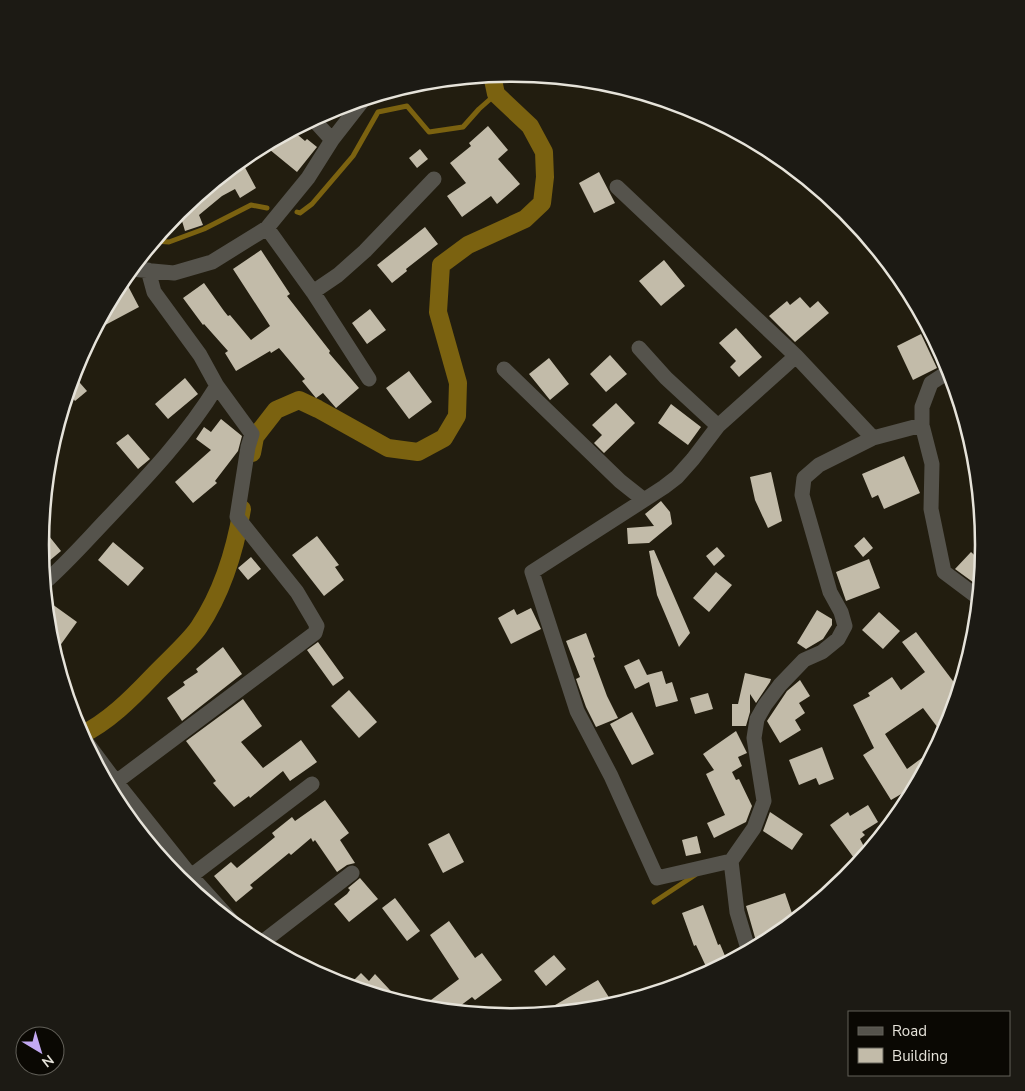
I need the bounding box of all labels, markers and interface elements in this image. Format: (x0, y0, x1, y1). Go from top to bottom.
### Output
legend (848, 1011, 1010, 1076)
text: Road (892, 1021, 927, 1041)
north arrow (15, 1026, 65, 1076)
text: Building (892, 1046, 948, 1066)
text: N (38, 1050, 58, 1072)

